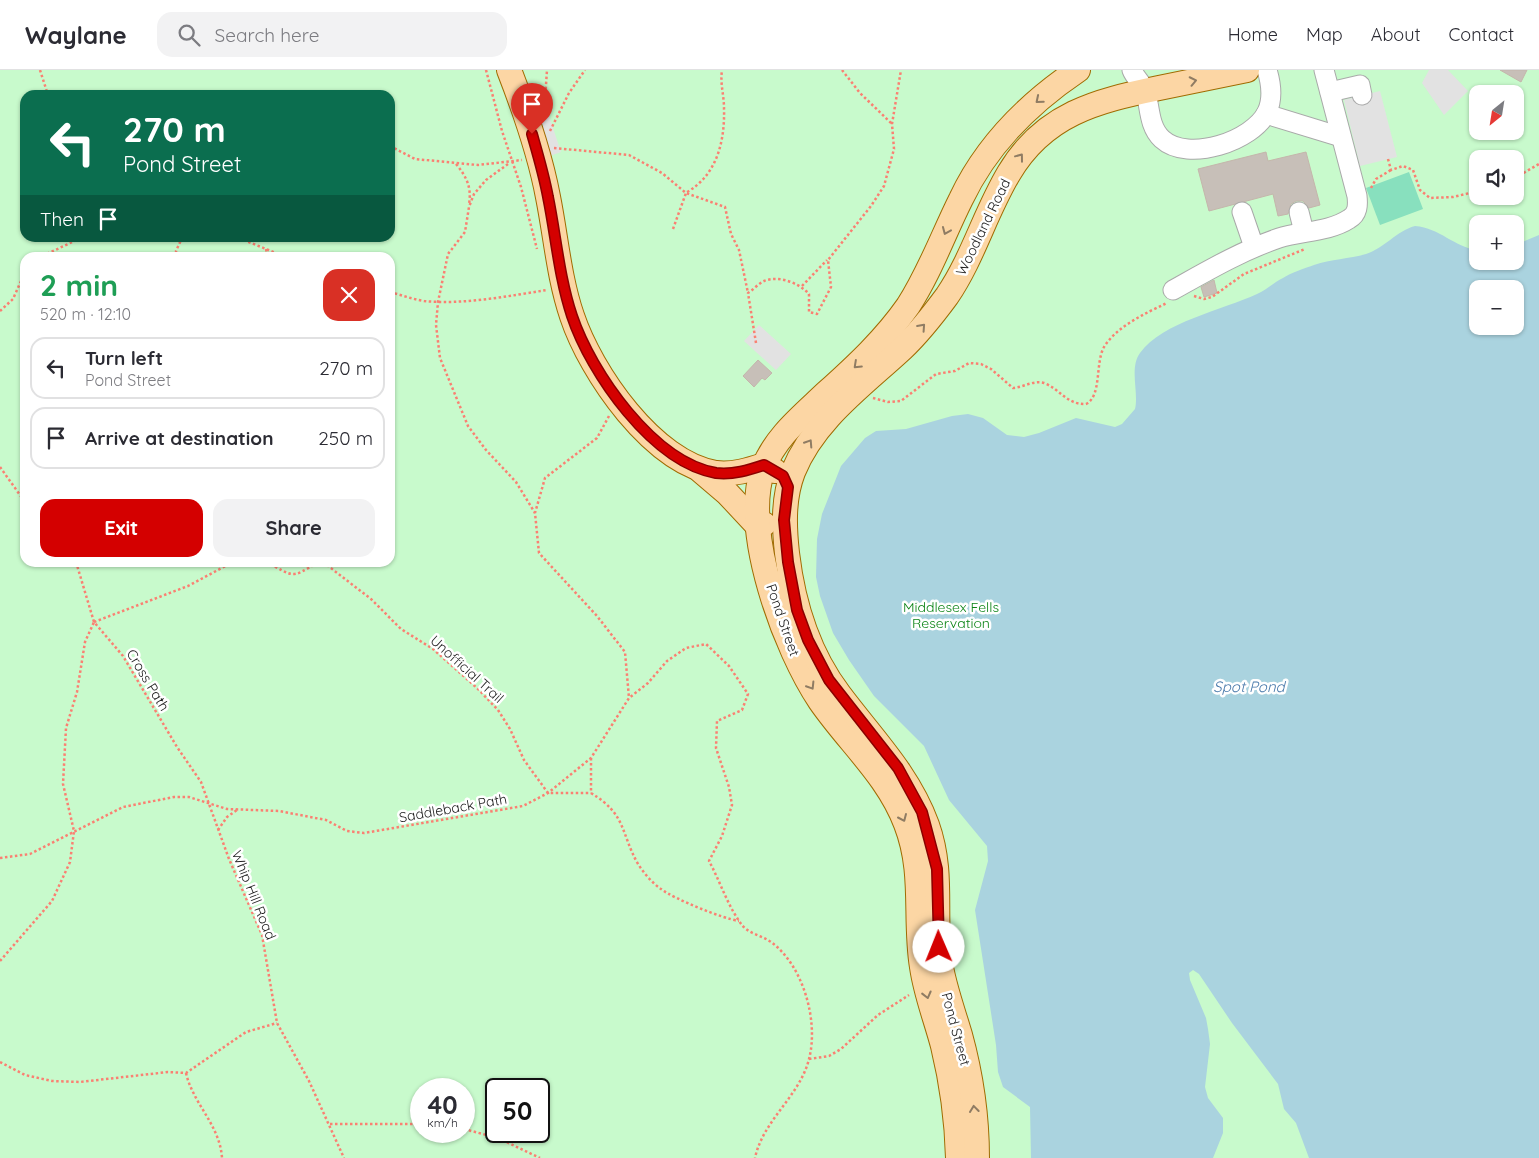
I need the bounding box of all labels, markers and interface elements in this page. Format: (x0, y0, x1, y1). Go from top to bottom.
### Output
search box (157, 12, 507, 57)
text: Waylane (25, 20, 127, 50)
icon: search (175, 21, 203, 49)
text: Search here (215, 23, 319, 47)
text: Home (1228, 23, 1278, 46)
text: Map (1306, 23, 1343, 46)
text: About (1371, 23, 1421, 46)
text: Contact (1449, 23, 1514, 46)
one-way arrow (1189, 76, 1198, 87)
pin (511, 83, 553, 134)
north arrow (1469, 85, 1524, 140)
map controls (1469, 85, 1524, 335)
icon: arrive (518, 90, 546, 118)
one-way arrow (1036, 94, 1045, 103)
text: 270 m (123, 107, 226, 151)
icon: left (40, 110, 105, 175)
text: Pond Street (123, 150, 241, 178)
button: sound (1469, 150, 1524, 205)
one-way arrow (1014, 153, 1023, 163)
street label: Woodland Road (952, 176, 1014, 278)
icon: arrive (94, 205, 122, 233)
text: Then (40, 207, 84, 231)
button: + (1469, 215, 1524, 270)
one-way arrow (942, 226, 953, 235)
text: 2 min (40, 266, 118, 304)
button: close (323, 269, 375, 321)
button: − (1469, 280, 1524, 335)
text: 520 m · 12:10 (40, 304, 131, 324)
one-way arrow (917, 324, 926, 333)
text: Turn left (85, 346, 163, 370)
icon: left (42, 354, 70, 382)
text: 270 m (319, 356, 373, 380)
one-way arrow (853, 359, 862, 368)
text: Pond Street (85, 370, 171, 390)
icon: arrive (42, 424, 70, 452)
text: Arrive at destination (85, 426, 274, 450)
text: 250 m (318, 426, 373, 450)
one-way arrow (802, 439, 812, 448)
button: Exit (40, 499, 203, 557)
button: Share (213, 499, 375, 557)
street label: Pond Street (762, 581, 804, 659)
park label: Middlesex Fells Reservation (903, 598, 999, 632)
street label: Unofficial Trail (426, 631, 508, 707)
street label: Cross Path (122, 646, 174, 714)
water label: Spot Pond (1213, 677, 1287, 696)
one-way arrow (804, 680, 814, 689)
street label: Saddleback Path (398, 790, 508, 826)
one-way arrow (897, 813, 908, 822)
street label: Whip Hill Road (228, 848, 280, 942)
position arrow (912, 920, 964, 972)
street label: Pond Street (938, 990, 975, 1068)
one-way arrow (921, 991, 932, 1000)
speed limit sign: 50 (485, 1078, 550, 1143)
text: 40 (427, 1089, 458, 1120)
one-way arrow (969, 1105, 980, 1113)
text: km/h (427, 1115, 458, 1130)

